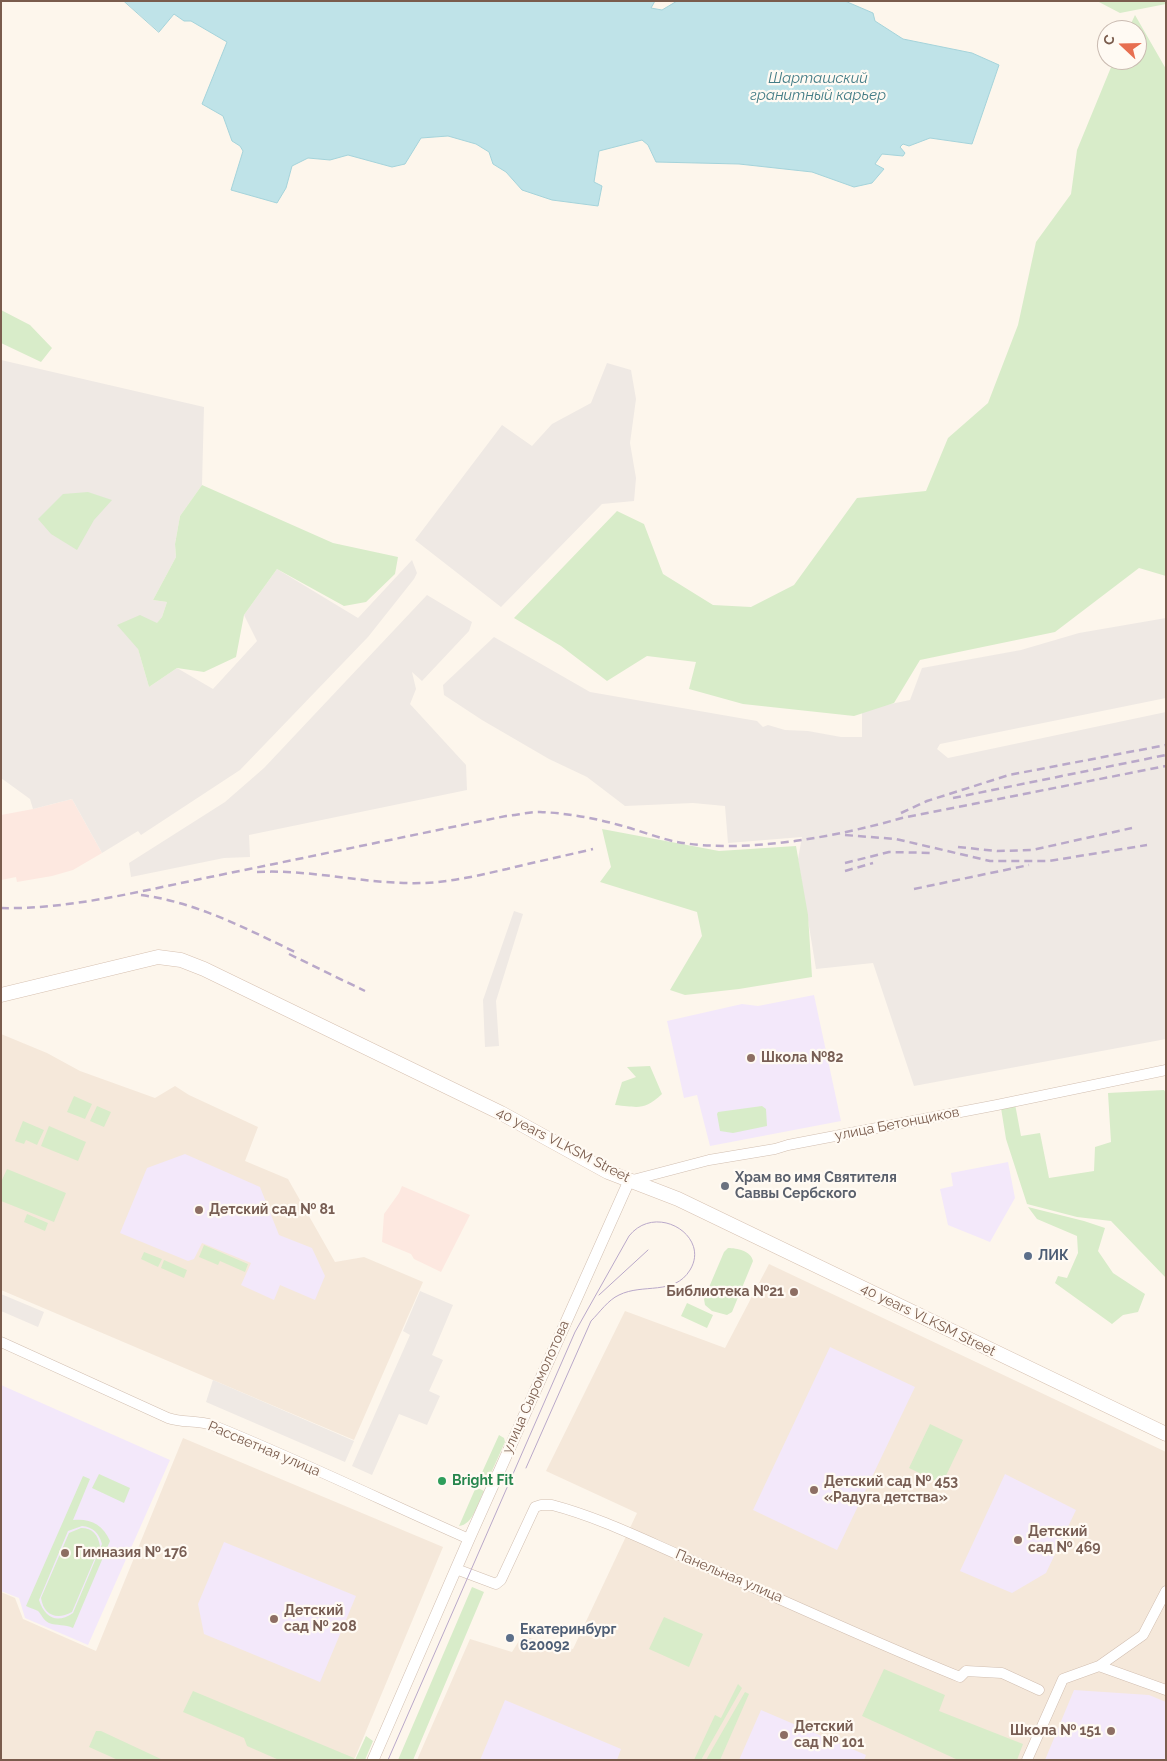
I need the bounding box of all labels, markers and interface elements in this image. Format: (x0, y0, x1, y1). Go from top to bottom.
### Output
north arrow (1097, 20, 1147, 70)
text: С (1100, 33, 1118, 47)
water label: Шарташский гранитный карьер (750, 69, 886, 104)
place label: Школа №82 (761, 1050, 843, 1066)
marker: Школа №82 (745, 1052, 757, 1064)
street label: 40 years VLKSM Street (493, 1104, 633, 1186)
street label: улица Бетонщиков (833, 1104, 961, 1144)
place label: Храм во имя Святителя Саввы Сербского (735, 1170, 897, 1202)
marker: Храм во имя Святителя Саввы Сербского (719, 1180, 731, 1192)
place label: Детский сад № 81 (209, 1202, 335, 1218)
marker: Детский сад № 81 (193, 1204, 205, 1216)
place label: ЛИК (1038, 1248, 1069, 1264)
marker: ЛИК (1022, 1250, 1034, 1262)
street label: 40 years VLKSM Street (858, 1280, 998, 1360)
place label: Библиотека №21 (666, 1284, 784, 1300)
marker: Библиотека №21 (788, 1286, 800, 1298)
street label: улица Сыромолотова (499, 1318, 573, 1456)
street label: Рассветная улица (205, 1418, 323, 1480)
place label: Bright Fit (452, 1473, 514, 1489)
place label: Детский сад № 453 «Радуга детства» (824, 1474, 958, 1506)
marker: Bright Fit (436, 1475, 448, 1487)
marker: Детский сад № 453 «Радуга детства» (808, 1484, 820, 1496)
place label: Детский сад № 469 (1028, 1524, 1100, 1556)
marker: Детский сад № 469 (1012, 1534, 1024, 1546)
place label: Гимназия № 176 (75, 1545, 187, 1561)
street label: Панельная улица (673, 1546, 785, 1606)
marker: Гимназия № 176 (59, 1547, 71, 1559)
place label: Детский сад № 208 (284, 1603, 357, 1635)
marker: Детский сад № 208 (268, 1613, 280, 1625)
place label: Екатеринбург 620092 (520, 1622, 616, 1654)
marker: Екатеринбург 620092 (504, 1632, 516, 1644)
place label: Детский сад № 101 (794, 1719, 864, 1751)
place label: Школа № 151 (1010, 1723, 1101, 1739)
marker: Школа № 151 (1105, 1725, 1117, 1737)
marker: Детский сад № 101 (778, 1729, 790, 1741)

